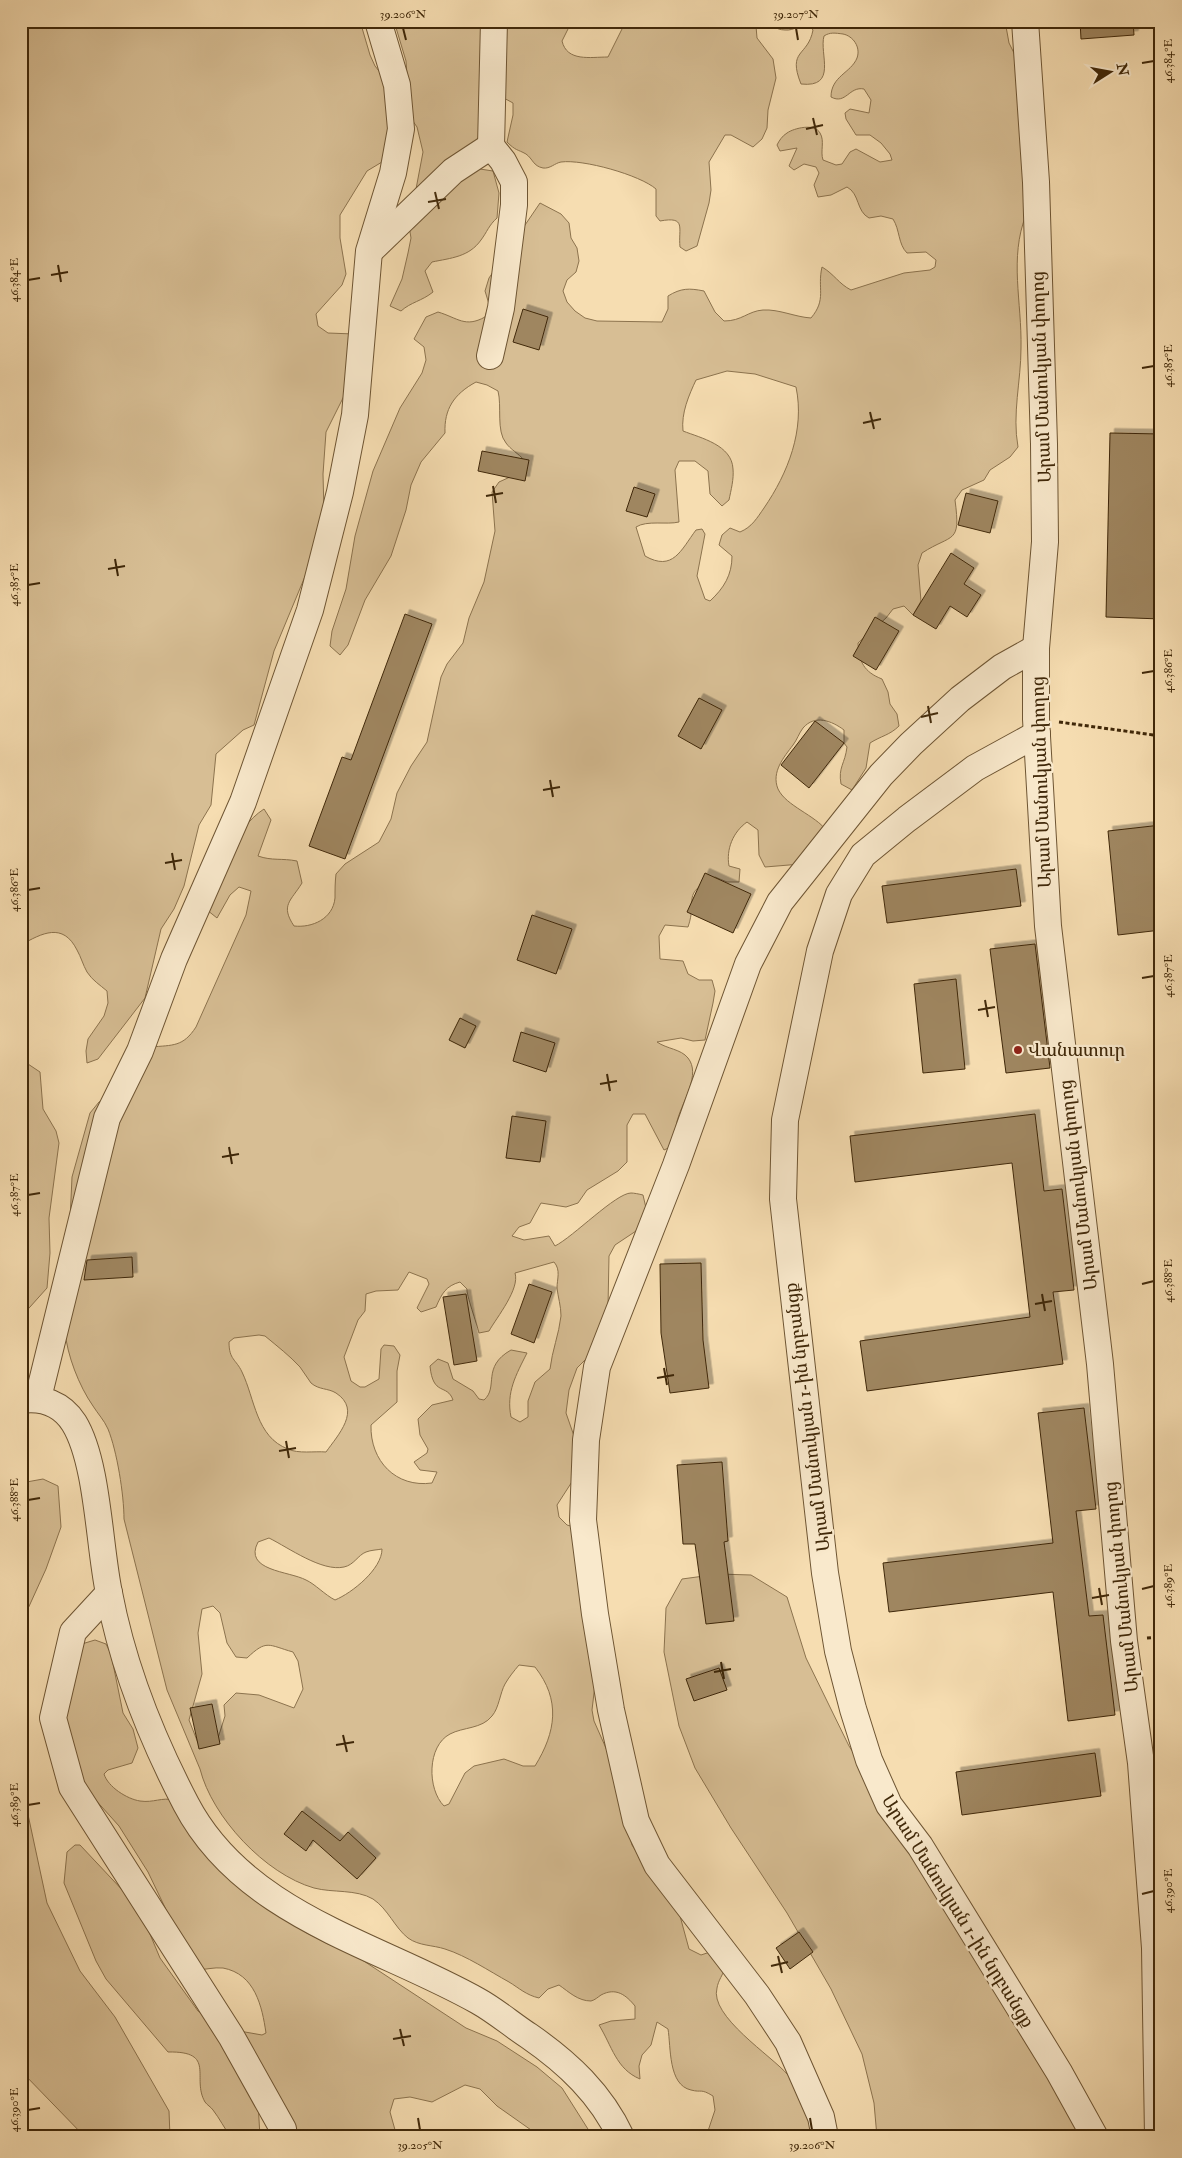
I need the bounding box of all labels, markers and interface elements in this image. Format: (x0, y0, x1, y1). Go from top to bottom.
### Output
text: 39.206°N (380, 7, 426, 22)
text: 39.207°N (773, 7, 819, 22)
text: 46.384°E (1161, 38, 1176, 83)
north arrow (1084, 48, 1134, 98)
text: N (1113, 61, 1132, 78)
text: 46.384°E (7, 257, 22, 302)
street label: Արամ Մանուկյան փողոց (1026, 271, 1057, 483)
text: 46.385°E (1161, 344, 1176, 388)
text: 46.385°E (7, 563, 22, 607)
text: 46.386°E (1161, 649, 1176, 693)
street label: Արամ Մանուկյան փողոց (1026, 676, 1057, 888)
text: 46.386°E (7, 868, 22, 912)
text: 46.387°E (1161, 954, 1176, 998)
place label: Վանատուր (1028, 1039, 1125, 1062)
marker: Վանատուր (1012, 1044, 1024, 1056)
street label: Արամ Մանուկյան փողոց (1054, 1078, 1103, 1292)
text: 46.387°E (7, 1173, 22, 1217)
text: 46.388°E (1161, 1259, 1176, 1303)
street label: Արամ Մանուկյան 1-ին նրբանցք (780, 1281, 835, 1553)
text: 46.388°E (7, 1478, 22, 1522)
street label: Արամ Մանուկյան փողոց (1099, 1480, 1144, 1694)
text: 46.389°E (1161, 1564, 1176, 1608)
text: 46.389°E (7, 1783, 22, 1827)
street label: Արամ Մանուկյան 1-ին նրբանցք (876, 1790, 1039, 2032)
text: 46.390°E (1161, 1868, 1176, 1913)
text: 46.390°E (7, 2087, 22, 2132)
text: 39.205°N (397, 2138, 443, 2153)
text: 39.206°N (789, 2138, 835, 2153)

